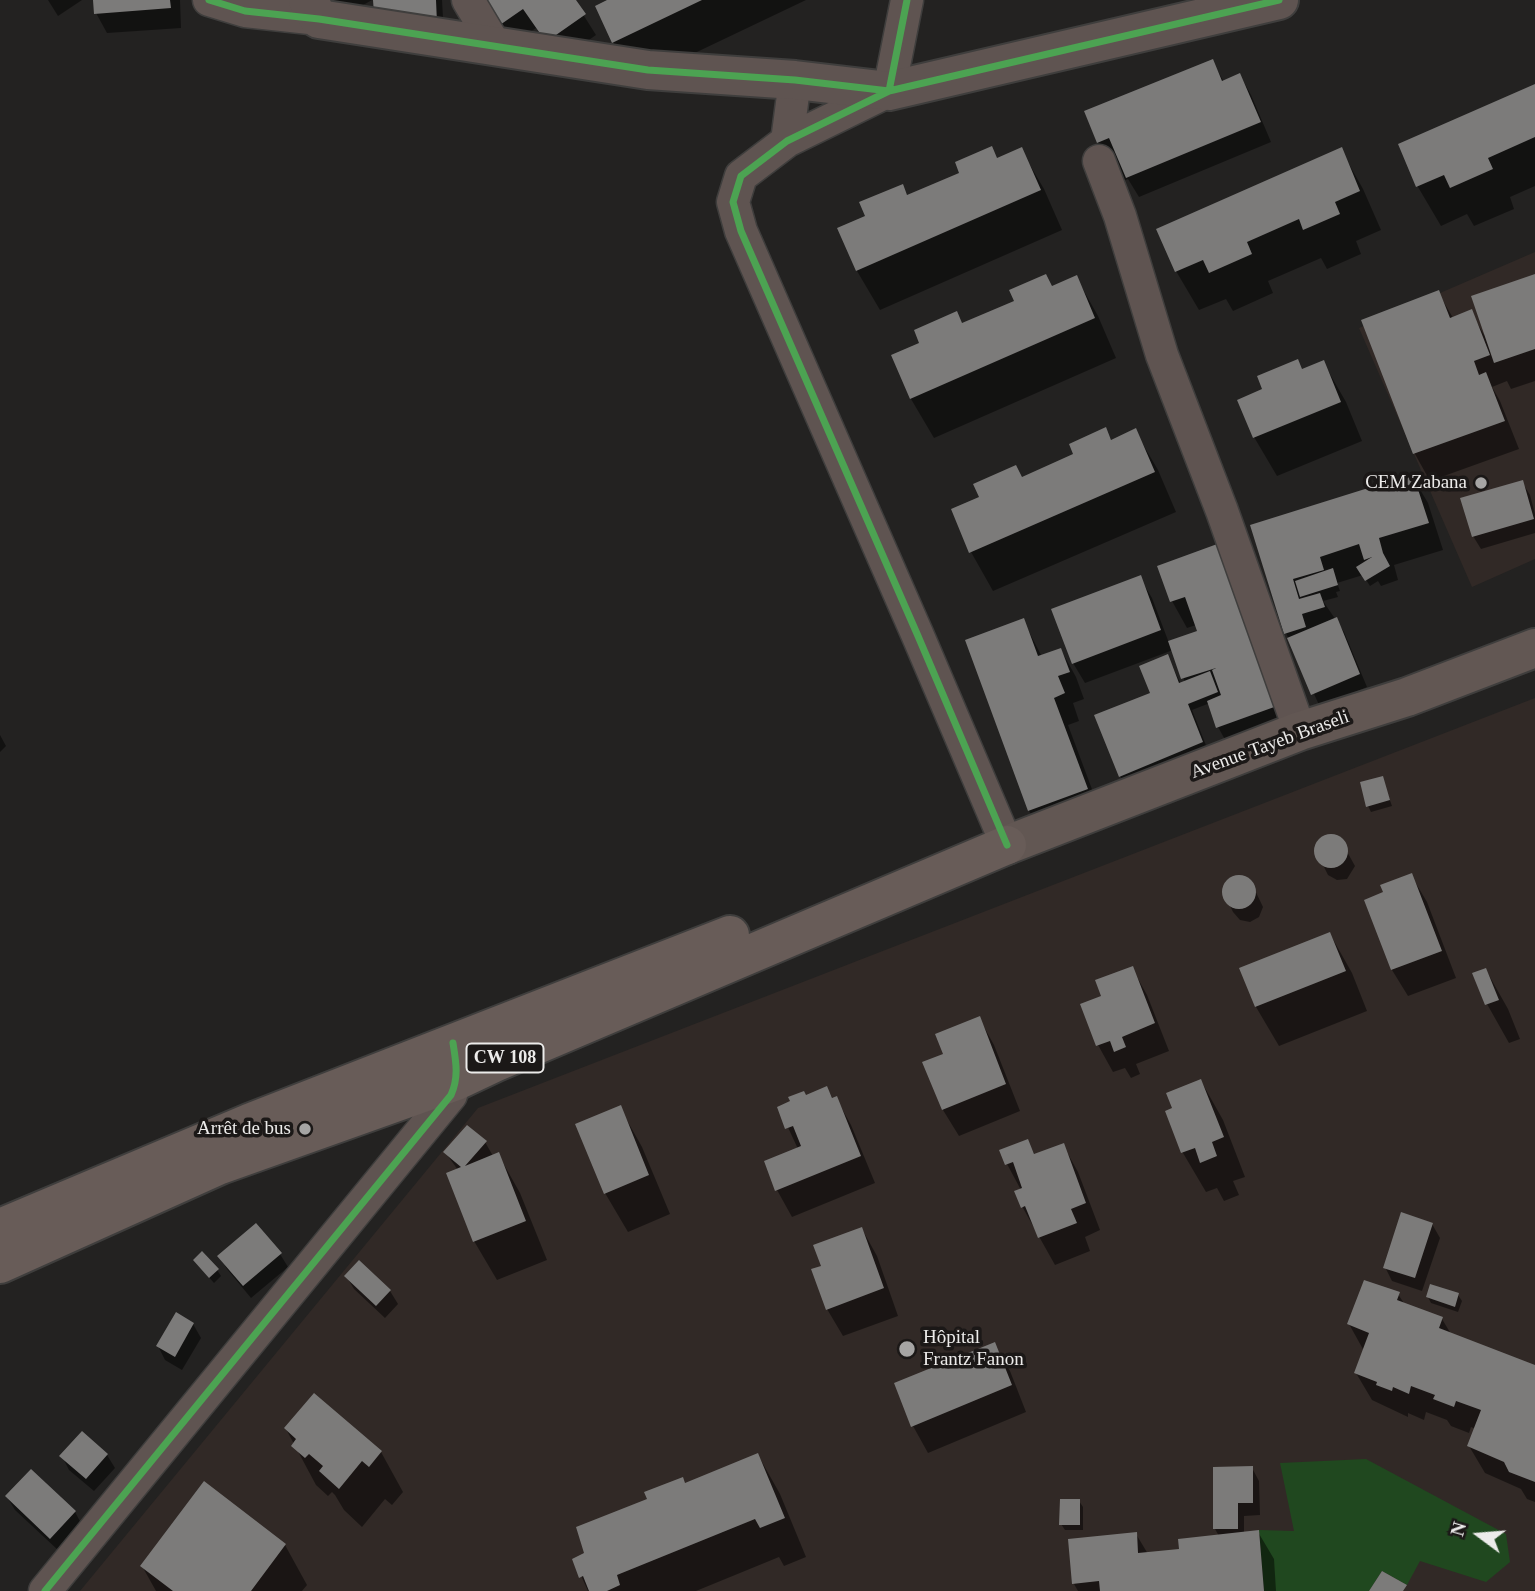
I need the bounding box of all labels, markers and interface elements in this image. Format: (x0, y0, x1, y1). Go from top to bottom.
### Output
place label: CEM Zabana (1365, 472, 1467, 494)
marker: CEM Zabana (1473, 475, 1489, 491)
street label: Avenue Tayeb Braseli (1188, 706, 1352, 784)
road number: CW 108 (466, 1044, 544, 1072)
place label: Arrêt de bus (197, 1118, 291, 1140)
marker: Arrêt de bus (297, 1121, 313, 1137)
place label: Hôpital Frantz Fanon (923, 1327, 1024, 1371)
marker: Hôpital Frantz Fanon (897, 1339, 917, 1359)
north arrow (1444, 1500, 1514, 1570)
text: N (1446, 1520, 1470, 1539)

